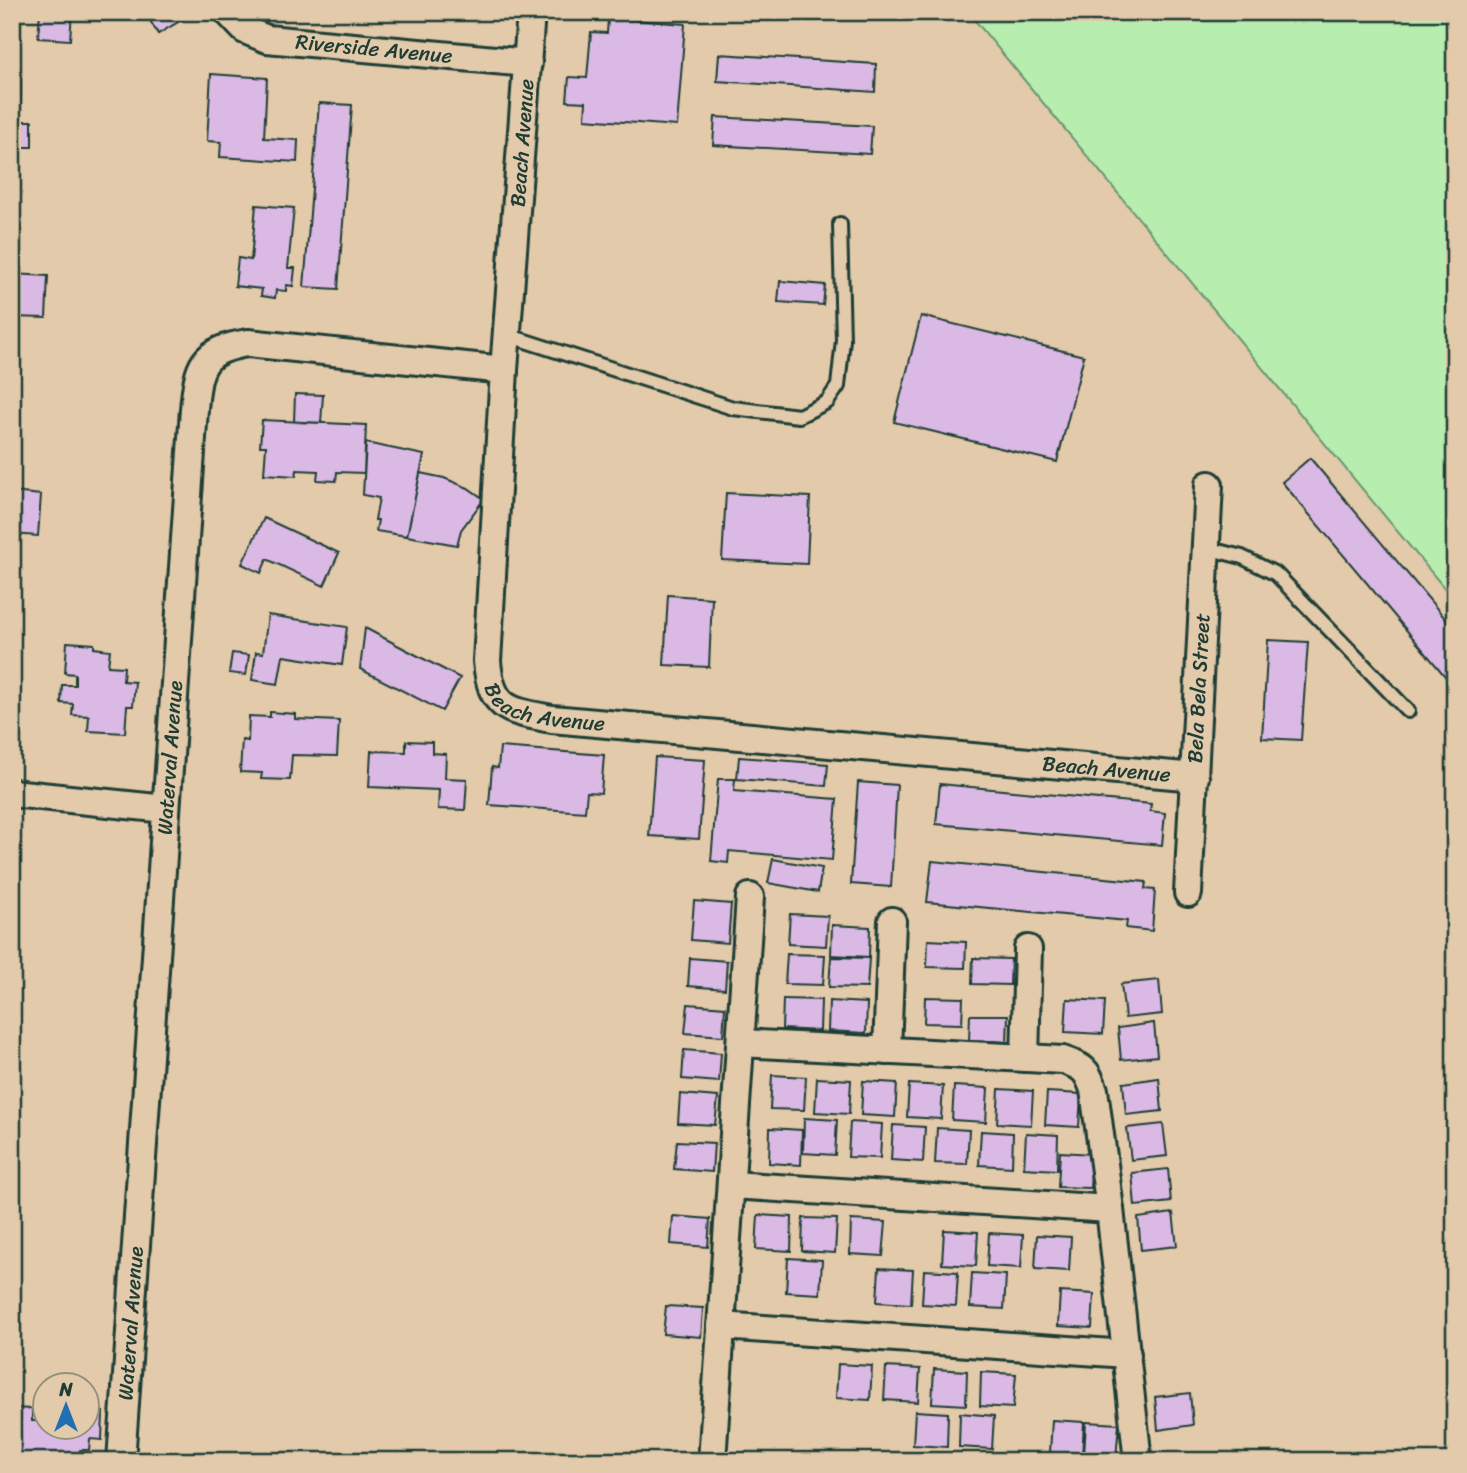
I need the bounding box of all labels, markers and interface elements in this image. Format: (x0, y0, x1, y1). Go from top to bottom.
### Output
street label: Riverside Avenue (294, 23, 454, 75)
street label: Beach Avenue (499, 77, 545, 208)
street label: Bela Bela Street (1176, 612, 1221, 764)
street label: Beach Avenue (473, 677, 607, 743)
street label: Waterval Avenue (146, 679, 194, 836)
street label: Beach Avenue (1041, 744, 1172, 794)
street label: Waterval Avenue (106, 1245, 155, 1402)
north arrow (32, 1372, 102, 1442)
text: N (58, 1373, 73, 1406)

